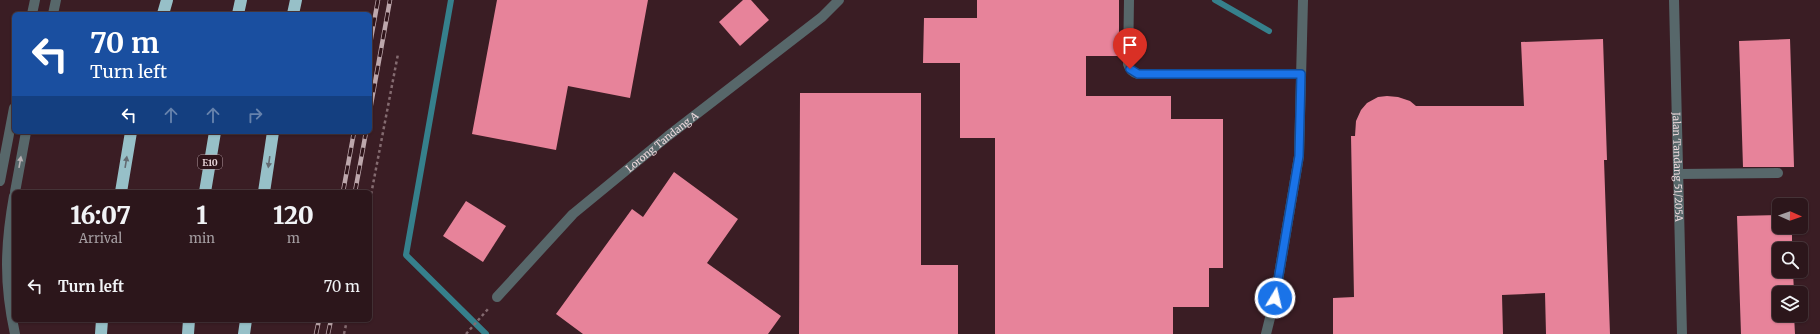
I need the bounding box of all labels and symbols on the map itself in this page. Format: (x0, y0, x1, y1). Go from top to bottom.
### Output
pin (1113, 28, 1147, 69)
street label: Lorong Tandang A (623, 108, 701, 175)
street label: Jalan Tandang 51/205A (1670, 111, 1686, 223)
road number: E10 (198, 155, 222, 169)
one-way arrow (18, 156, 24, 168)
one-way arrow (123, 156, 129, 168)
one-way arrow (266, 156, 272, 168)
north arrow (1772, 198, 1808, 234)
position arrow (1254, 277, 1296, 319)

